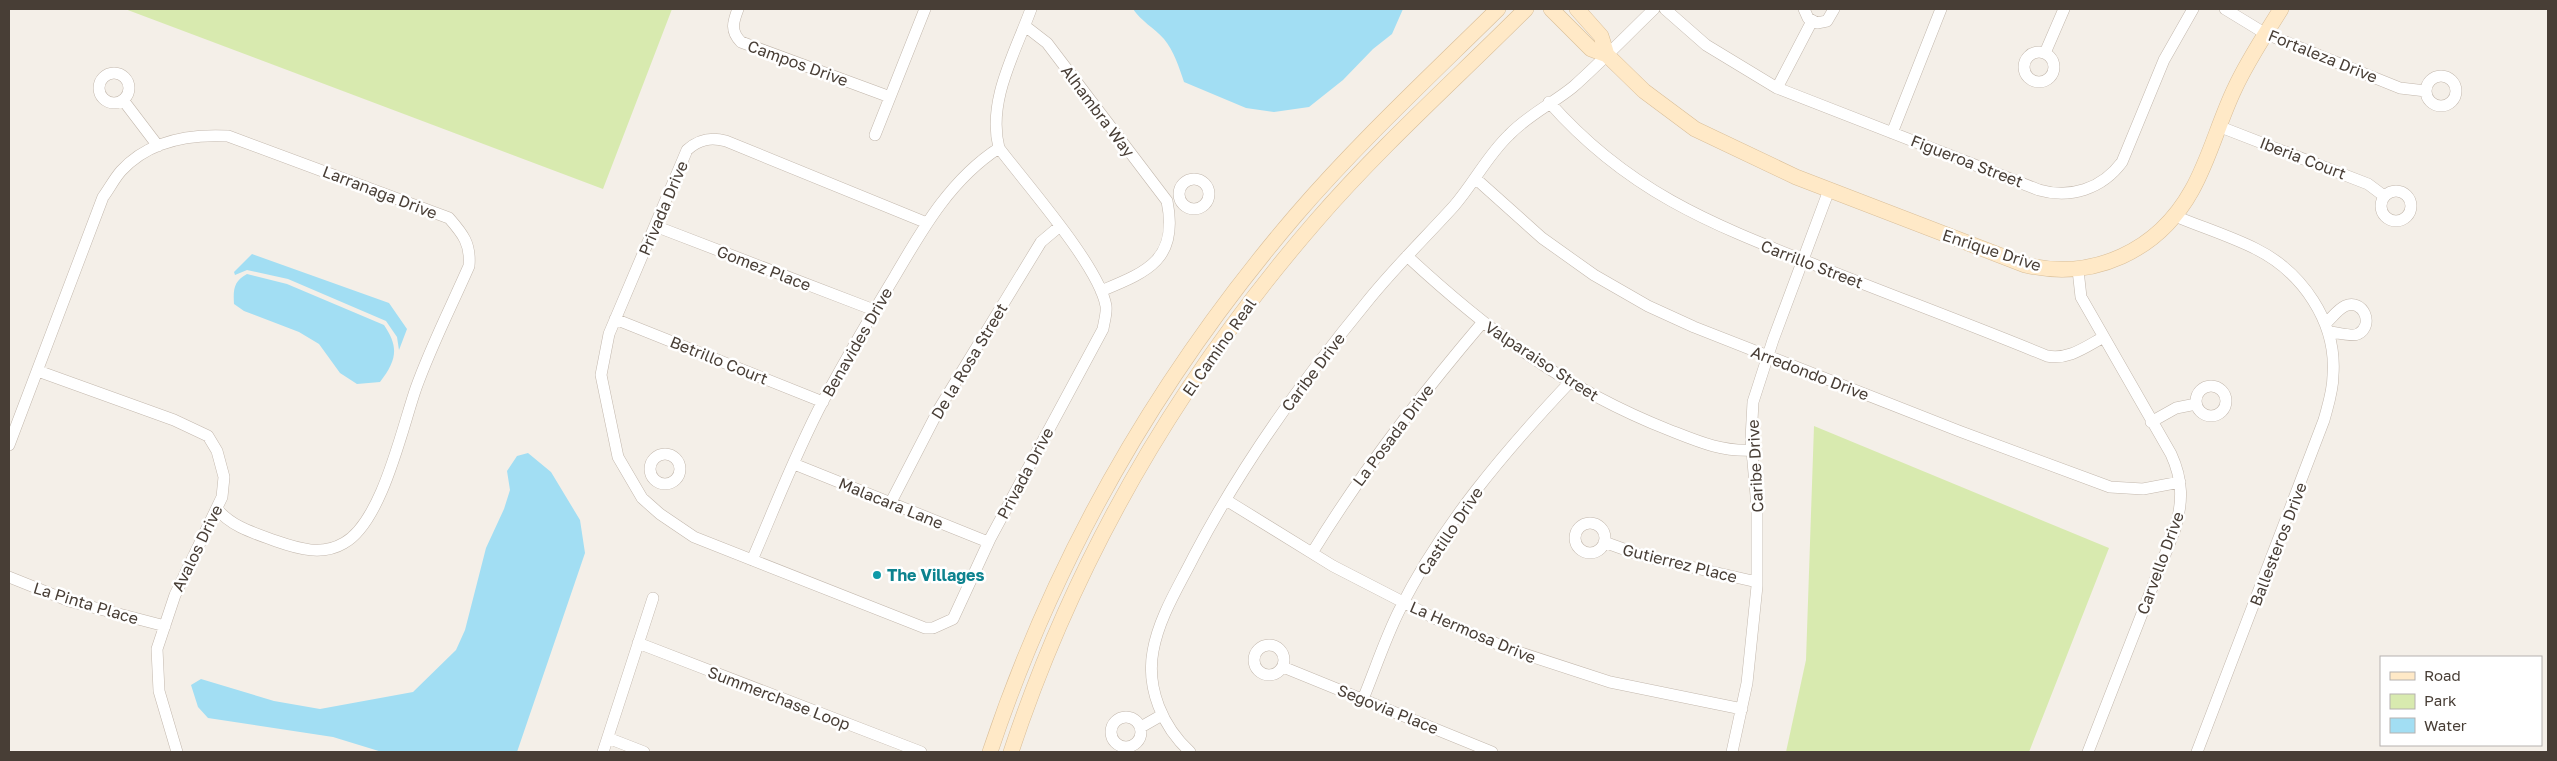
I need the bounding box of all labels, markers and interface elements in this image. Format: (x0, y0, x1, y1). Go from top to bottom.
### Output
street label: Fortaleza Drive (2265, 25, 2381, 87)
street label: Campos Drive (745, 36, 851, 90)
street label: Alhambra Way (1057, 61, 1139, 161)
street label: Figueroa Street (1908, 130, 2026, 192)
street label: Iberia Court (2257, 132, 2349, 184)
street label: Privada Drive (634, 158, 692, 258)
street label: Larranaga Drive (320, 161, 440, 223)
street label: Enrique Drive (1940, 225, 2044, 275)
street label: Carrillo Street (1758, 235, 1866, 293)
street label: Gomez Place (714, 241, 814, 295)
street label: Benavides Drive (818, 284, 896, 400)
street label: El Camino Real (1178, 294, 1260, 400)
street label: De la Rosa Street (926, 299, 1012, 423)
street label: Valparaiso Street (1481, 317, 1603, 405)
street label: Caribe Drive (1277, 329, 1349, 415)
street label: Betrillo Court (667, 331, 771, 389)
street label: Arredondo Drive (1748, 341, 1872, 405)
street label: La Posada Drive (1348, 380, 1438, 490)
street label: Caribe Drive (1743, 419, 1767, 513)
street label: Privada Drive (992, 424, 1058, 522)
street label: Malacara Lane (836, 473, 946, 533)
street label: Ballesteros Drive (2245, 479, 2311, 609)
street label: Castillo Drive (1413, 483, 1487, 579)
street label: Avalos Drive (167, 501, 227, 595)
street label: Carvello Drive (2132, 509, 2188, 617)
street label: Gutierrez Place (1621, 539, 1739, 587)
place label: The Villages (887, 565, 985, 585)
marker: The Villages (871, 569, 883, 581)
street label: La Pinta Place (31, 578, 141, 628)
street label: La Hermosa Drive (1407, 596, 1539, 668)
legend (2380, 656, 2542, 746)
street label: Summerchase Loop (705, 662, 853, 734)
text: Road (2424, 666, 2461, 684)
street label: Segovia Place (1334, 680, 1442, 738)
text: Park (2424, 691, 2457, 709)
text: Water (2424, 716, 2467, 734)

